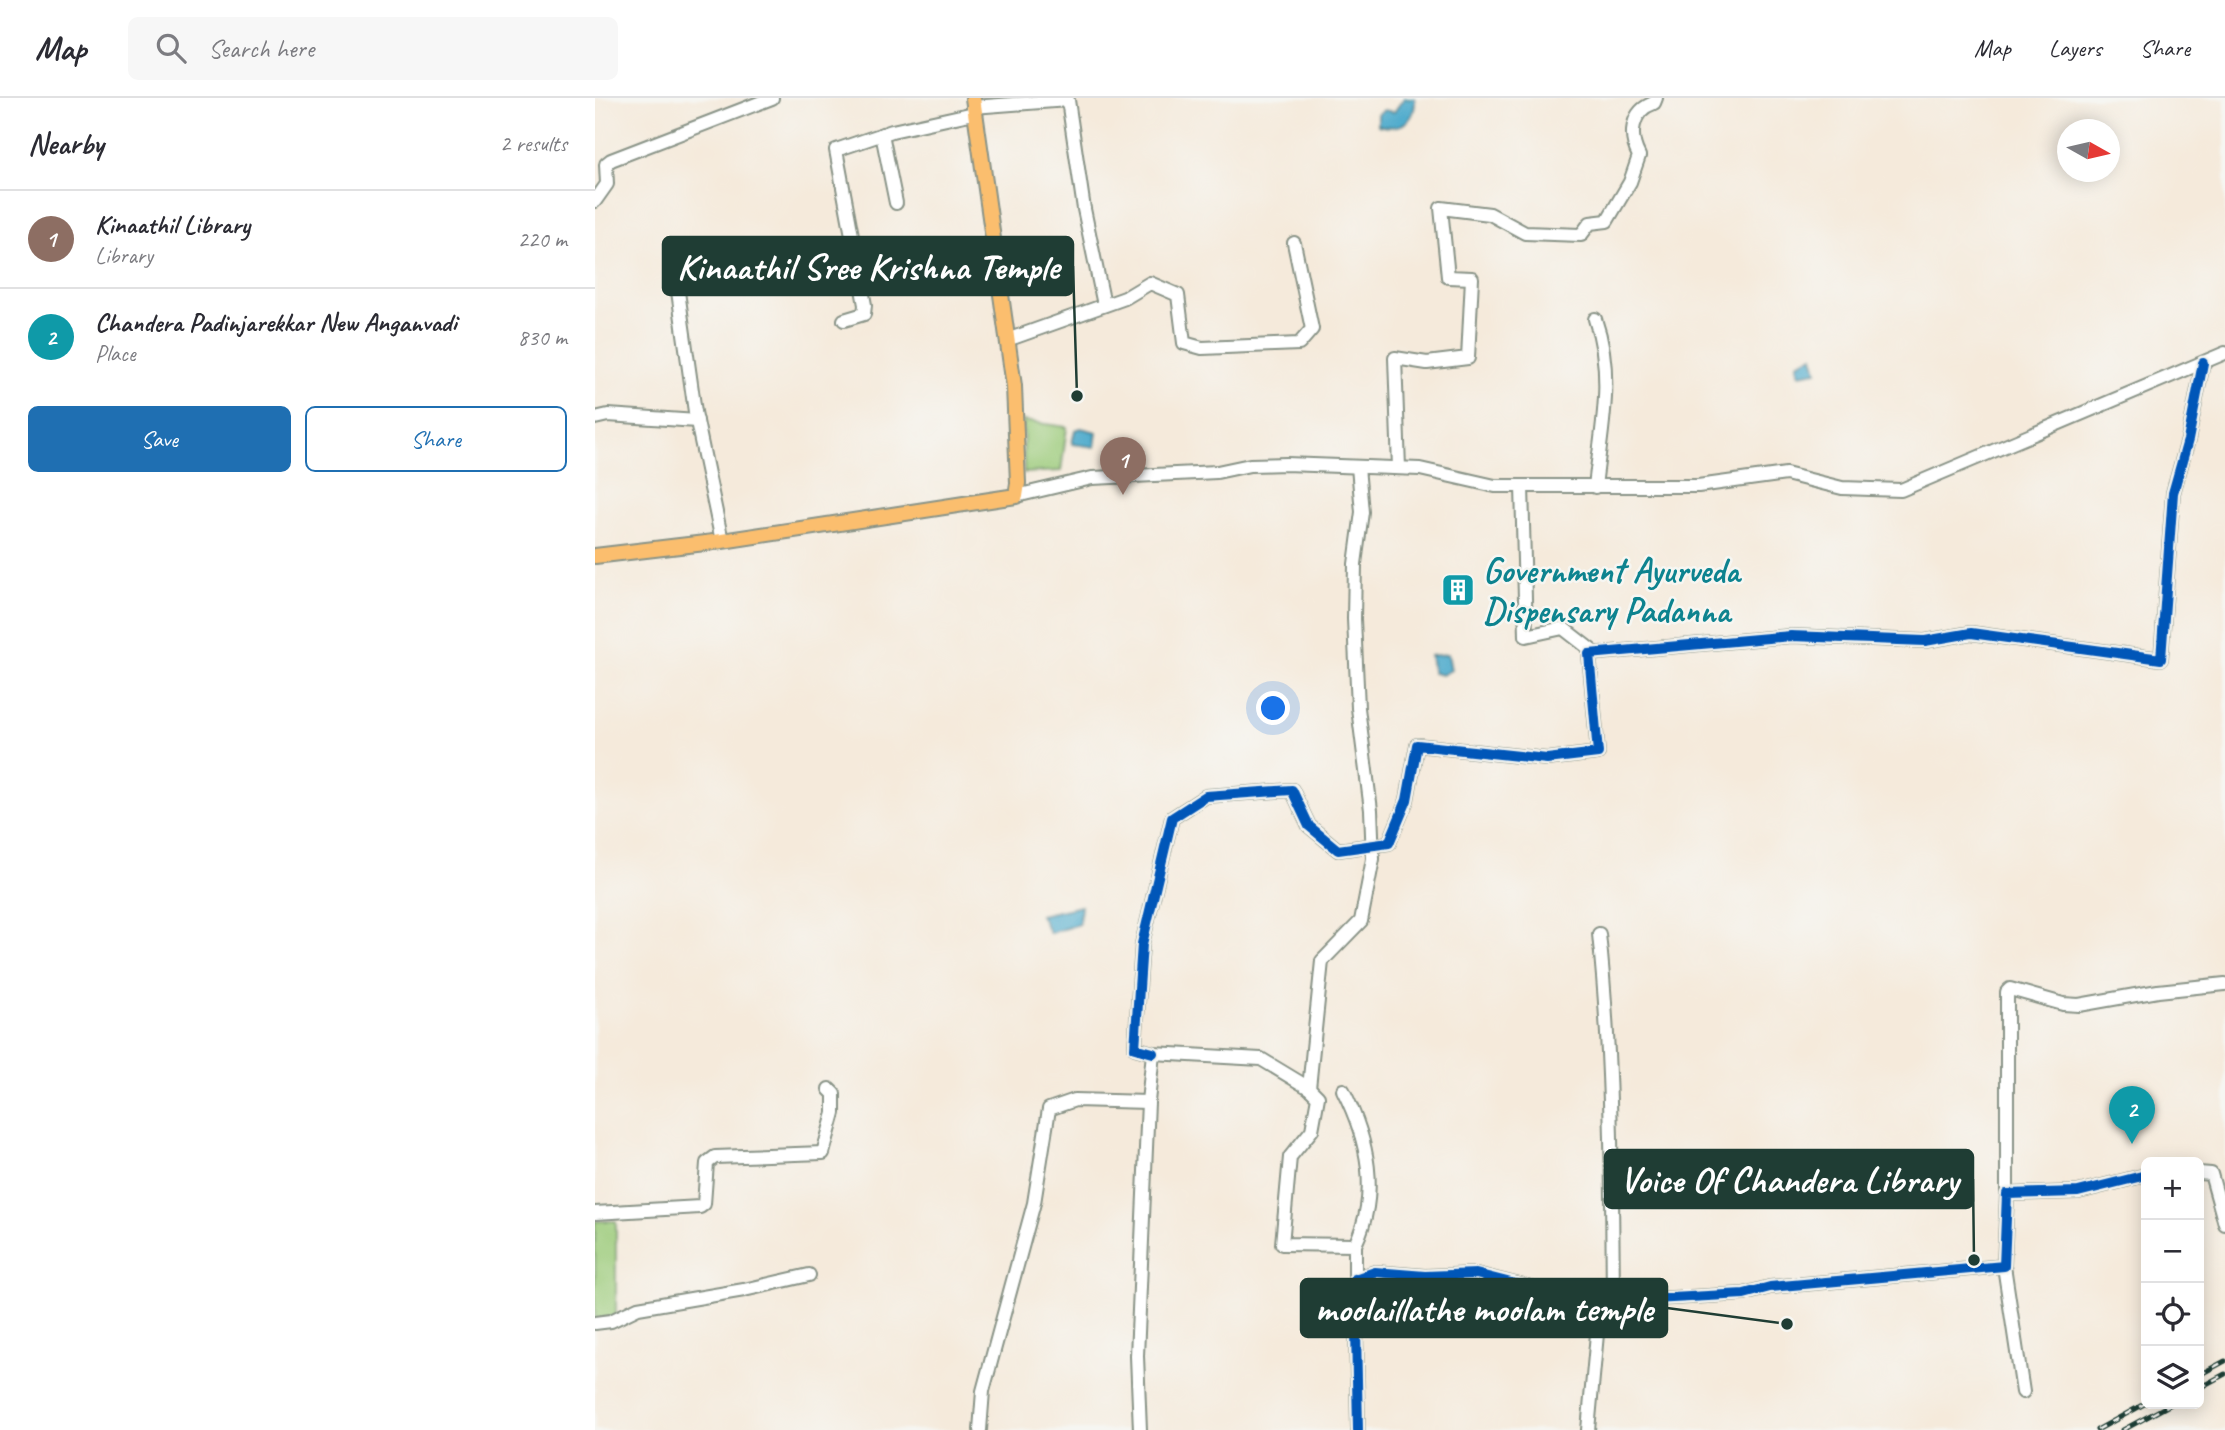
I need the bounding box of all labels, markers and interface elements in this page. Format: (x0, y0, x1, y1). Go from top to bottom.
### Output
search box (128, 17, 618, 80)
text: Map (35, 27, 86, 69)
icon: search (152, 29, 190, 67)
text: Search here (208, 32, 314, 65)
text: Map (1974, 33, 2011, 63)
text: Layers (2049, 33, 2102, 63)
text: Share (2140, 33, 2190, 63)
north arrow (2057, 119, 2120, 182)
text: Nearby (28, 125, 104, 163)
text: 2 results (500, 129, 567, 158)
text: Kinaathil Library (95, 208, 250, 241)
text: 1 (46, 225, 56, 254)
text: 220 m (518, 225, 567, 254)
callout: Kinaathil Sree Krishna Temple (663, 237, 1073, 295)
text: Library (95, 241, 153, 270)
text: Kinaathil Sree Krishna Temple (677, 243, 1063, 290)
text: Chandera Padinjarekkar New Anganvadi (95, 306, 457, 339)
text: 2 (46, 323, 56, 352)
text: 830 m (518, 323, 567, 352)
text: Place (95, 339, 135, 368)
button: Save (28, 406, 291, 472)
button: Share (305, 406, 567, 472)
pin: 1 (1100, 437, 1146, 495)
place label: Government Ayurveda Dispensary Padanna (1483, 548, 1743, 633)
building icon: Government Ayurveda Dispensary Padanna (1439, 571, 1477, 609)
your location (1256, 691, 1290, 725)
pin: 2 (2109, 1086, 2155, 1144)
callout: Voice Of Chandera Library (1605, 1150, 1973, 1208)
text: Voice Of Chandera Library (1620, 1156, 1962, 1203)
map controls (2141, 1157, 2204, 1409)
button: + (2141, 1157, 2204, 1220)
button: − (2141, 1220, 2204, 1283)
callout: moolaillathe moolam temple (1301, 1279, 1667, 1337)
button: locate (2141, 1283, 2204, 1346)
text: moolaillathe moolam temple (1315, 1285, 1656, 1332)
button: layers (2141, 1346, 2204, 1409)

